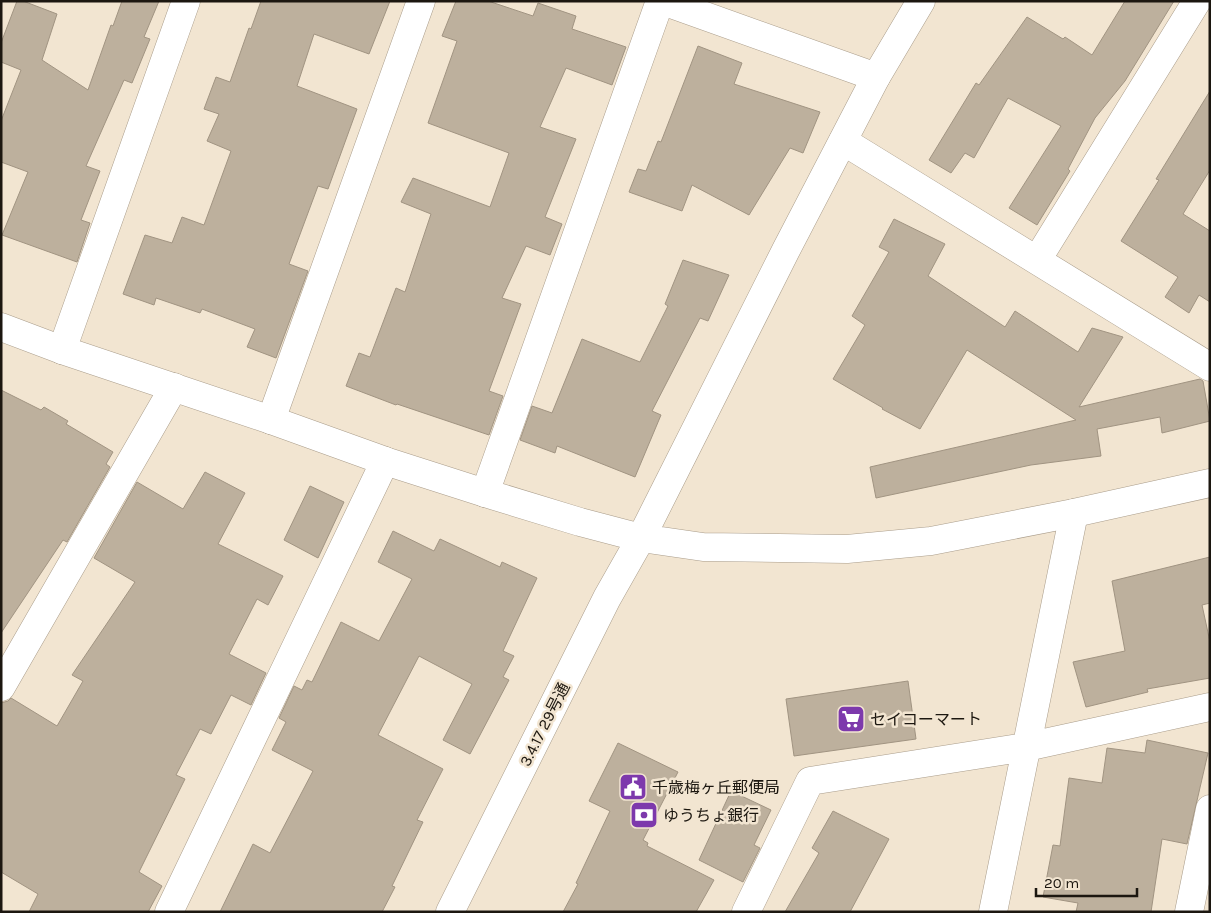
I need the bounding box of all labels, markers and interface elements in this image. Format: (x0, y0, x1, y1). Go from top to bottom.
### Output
street label: 3.4.17 29号通 (515, 679, 574, 769)
supermarket icon: セイコーマート (836, 704, 866, 734)
place label: セイコーマート (870, 710, 982, 729)
public building icon: 千歳梅ヶ丘郵便局 (618, 772, 648, 802)
place label: 千歳梅ヶ丘郵便局 (652, 778, 780, 797)
bank icon: ゆうちょ銀行 (629, 800, 659, 830)
place label: ゆうちょ銀行 (663, 806, 759, 825)
scale bar (1036, 866, 1137, 898)
text: 20 m (1044, 874, 1079, 892)

